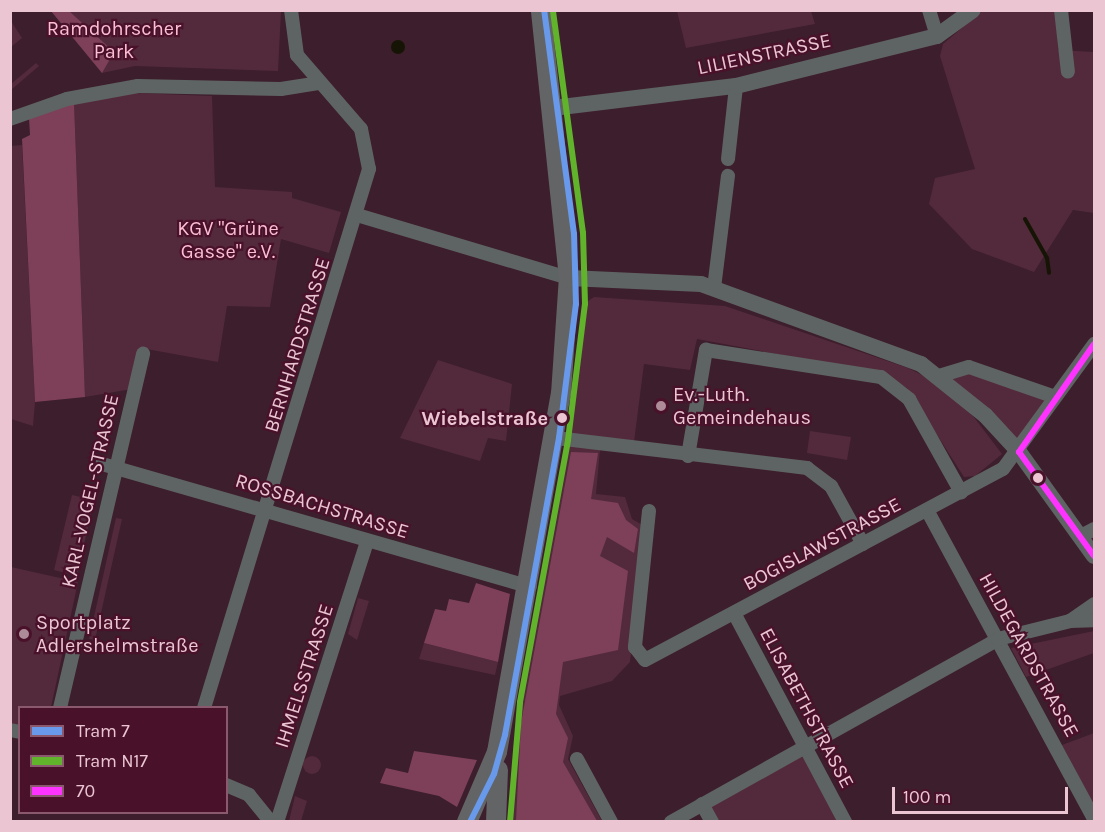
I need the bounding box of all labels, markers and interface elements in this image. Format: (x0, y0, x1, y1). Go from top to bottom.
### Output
park label: Ramdohrscher Park (47, 16, 181, 63)
street label: LILIENSTRASSE (695, 28, 833, 80)
park label: KGV "Grüne Gasse" e.V. (177, 216, 279, 263)
street label: BERNHARDSTRASSE (259, 255, 335, 435)
place label: Ev.-Luth. Gemeindehaus (673, 382, 811, 429)
street label: KARL-VOGEL-STRASSE (56, 392, 124, 590)
marker: Ev.-Luth. Gemeindehaus (654, 399, 668, 413)
place label: Wiebelstraße (421, 406, 548, 430)
marker: Wiebelstraße (553, 409, 571, 427)
street label: ROSSBACHSTRASSE (232, 468, 412, 544)
unlabelled marker (1032, 472, 1044, 484)
street label: BOGISLAWSTRASSE (739, 492, 905, 596)
street label: HILDEGARDSTRASSE (974, 569, 1084, 741)
street label: IHMELSSTRASSE (269, 601, 339, 751)
place label: Sportplatz Adlershelmstraße (36, 610, 198, 657)
street label: ELISABETHSTRASSE (755, 624, 859, 792)
marker: Sportplatz Adlershelmstraße (17, 627, 31, 641)
legend (18, 706, 228, 814)
text: Tram 7 (76, 720, 130, 742)
text: Tram N17 (76, 750, 148, 772)
scale bar (895, 775, 1070, 813)
text: 70 (76, 780, 95, 802)
text: 100 m (903, 786, 951, 808)

